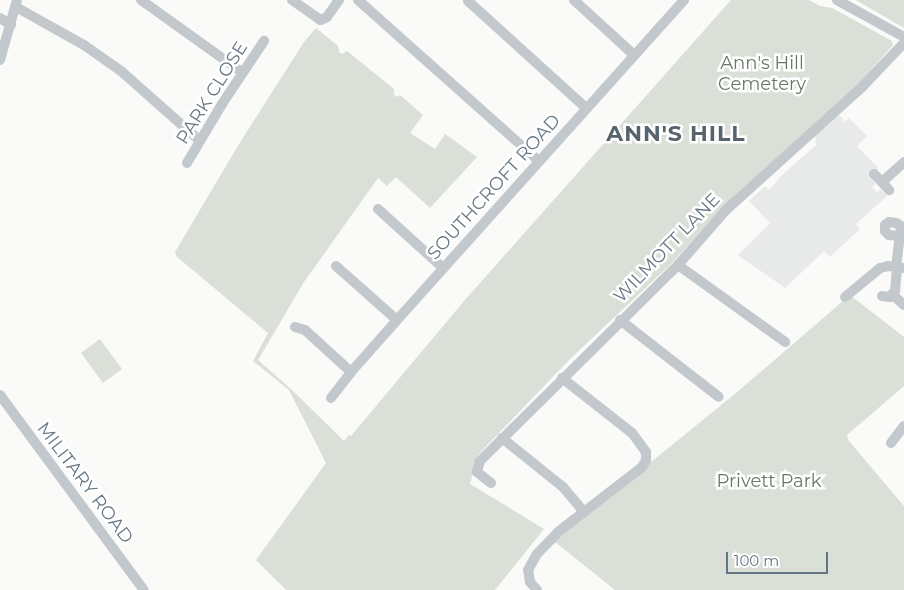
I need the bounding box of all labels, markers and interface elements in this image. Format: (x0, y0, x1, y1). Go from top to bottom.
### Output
street label: PARK CLOSE (172, 38, 252, 148)
park label: Ann's Hill Cemetery (718, 53, 806, 96)
street label: SOUTHCROFT ROAD (423, 110, 565, 264)
district label: ANN'S HILL (605, 121, 747, 147)
street label: WILMOTT LANE (609, 189, 725, 307)
street label: MILITARY ROAD (32, 418, 138, 548)
park label: Privett Park (717, 470, 821, 492)
scale bar (729, 542, 832, 574)
text: 100 m (734, 551, 779, 570)

